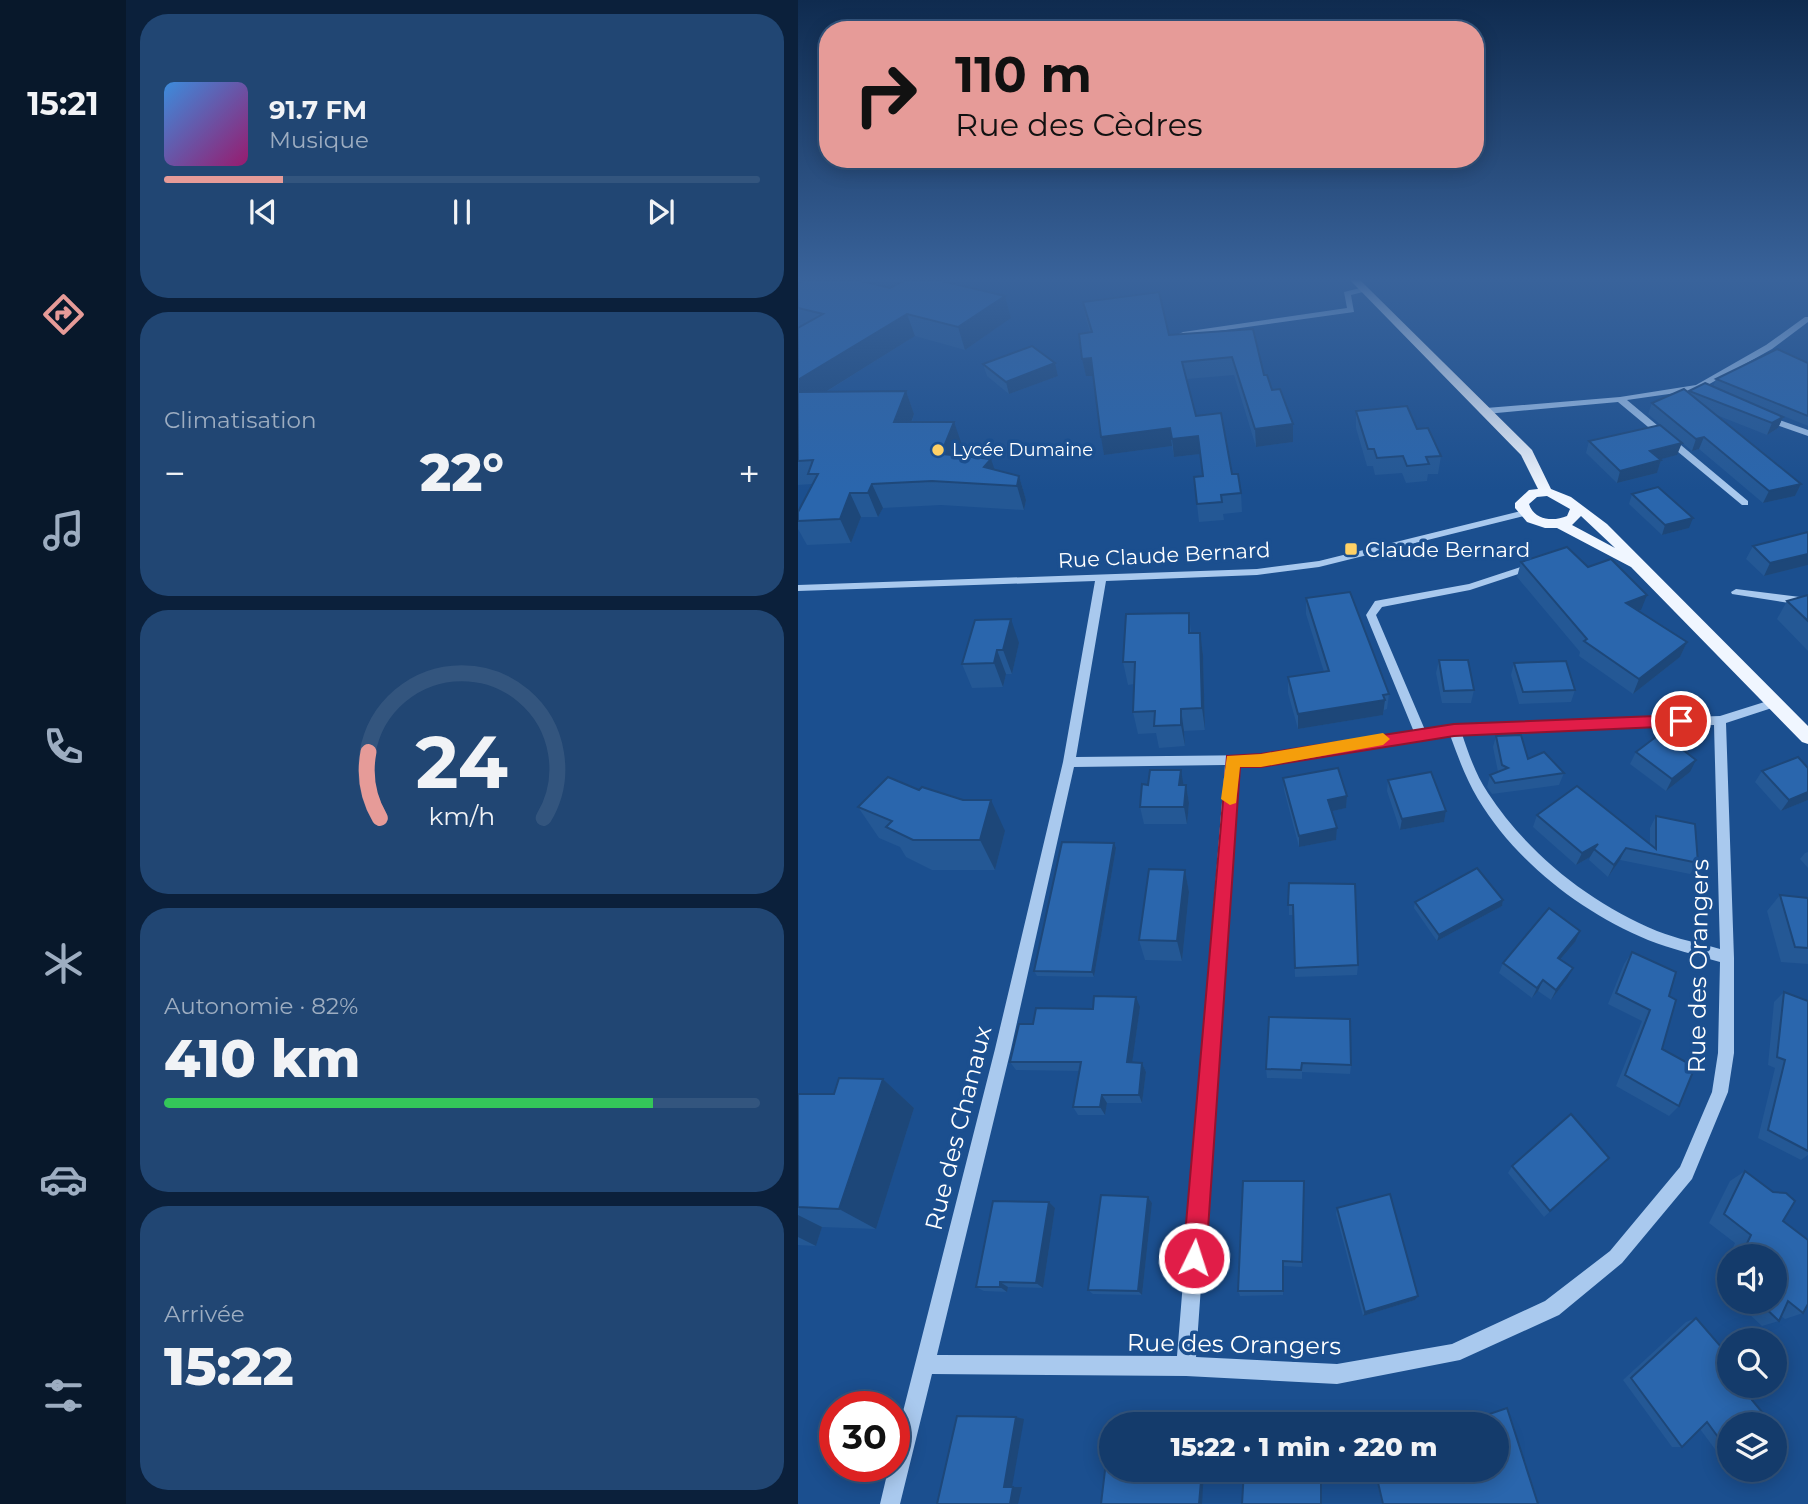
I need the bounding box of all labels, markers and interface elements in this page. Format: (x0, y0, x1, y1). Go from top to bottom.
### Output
text: 110 m (955, 45, 1092, 104)
icon: right (840, 49, 931, 140)
text: 15:21 (27, 84, 99, 123)
text: 91.7 FM (269, 94, 367, 126)
text: Rue des Cèdres (955, 105, 1203, 144)
text: Musique (269, 126, 369, 154)
icon: previous (244, 193, 282, 231)
icon: pause (443, 193, 481, 231)
icon: next (642, 193, 680, 231)
icon: directions (39, 290, 88, 339)
text: Climatisation (164, 406, 316, 434)
place label: Lycée Dumaine (952, 439, 1093, 461)
text: 22° (420, 441, 504, 504)
marker: Lycée Dumaine (930, 442, 946, 458)
text: − (164, 450, 186, 497)
text: + (738, 450, 760, 497)
icon: music (39, 506, 88, 555)
street label: Rue Claude Bernard (1057, 537, 1271, 573)
place label: Claude Bernard (1365, 537, 1530, 562)
marker: Claude Bernard (1343, 541, 1359, 557)
pin (1651, 691, 1711, 751)
icon: arrive (1662, 702, 1700, 740)
text: 24 (416, 718, 508, 806)
icon: phone (39, 722, 88, 771)
text: km/h (429, 801, 495, 831)
street label: Rue des Orangers (1682, 859, 1714, 1073)
icon: climate (39, 939, 88, 988)
text: Autonomie · 82% (164, 992, 358, 1020)
street label: Rue des Chanaux (919, 1023, 997, 1233)
text: 410 km (164, 1027, 360, 1090)
icon: car (39, 1155, 88, 1204)
position arrow (1157, 1221, 1231, 1295)
map controls (1717, 1244, 1787, 1482)
button: sound (1717, 1244, 1787, 1314)
text: Arrivée (164, 1300, 245, 1328)
street label: Rue des Orangers (1127, 1328, 1341, 1360)
button: search (1717, 1328, 1787, 1398)
text: 15:22 (164, 1335, 294, 1398)
icon: filters (39, 1371, 88, 1420)
speed limit sign: 30 (819, 1391, 910, 1482)
button: layers (1717, 1412, 1787, 1482)
text: 15:22 · 1 min · 220 m (1170, 1431, 1438, 1463)

